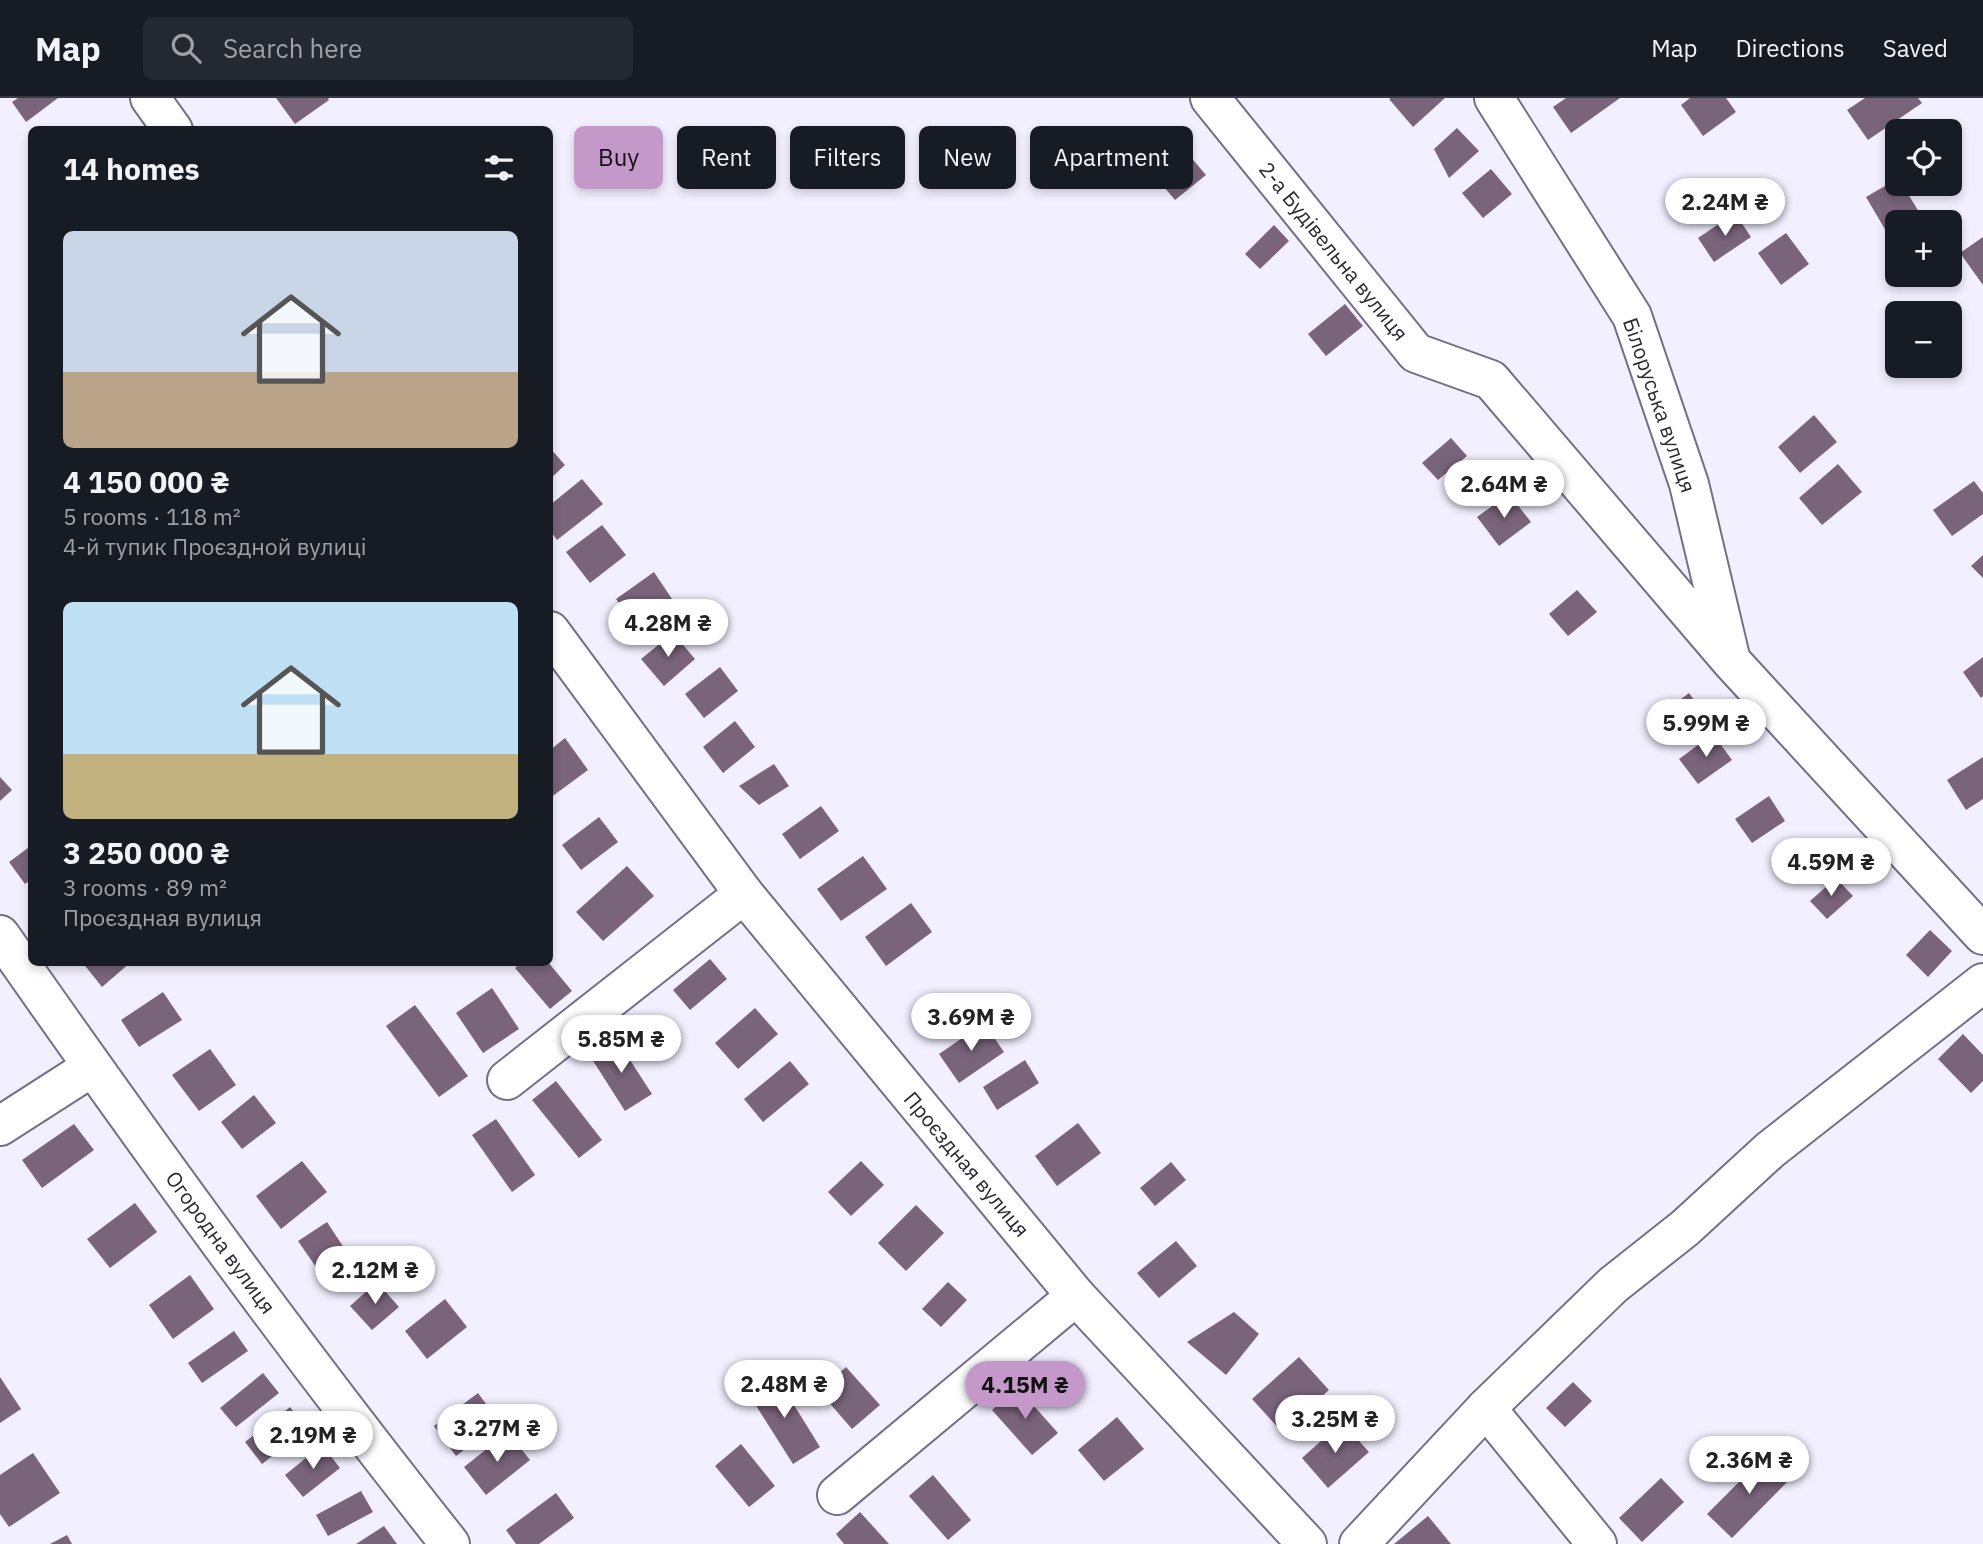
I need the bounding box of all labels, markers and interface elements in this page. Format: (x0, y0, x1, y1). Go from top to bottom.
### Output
search box (143, 17, 633, 80)
text: Map (35, 27, 101, 70)
icon: search (167, 29, 205, 67)
text: Search here (223, 31, 362, 65)
text: Map (1651, 32, 1697, 64)
text: Directions (1735, 32, 1845, 64)
text: Saved (1883, 32, 1948, 64)
map controls (1885, 119, 1962, 378)
button: locate (1885, 119, 1962, 196)
chip: Buy (574, 126, 663, 189)
chip: Rent (677, 126, 776, 189)
chip: Filters (790, 126, 905, 189)
chip: New (919, 126, 1016, 189)
chip: Apartment (1030, 126, 1193, 189)
text: 14 homes (63, 149, 200, 188)
icon: filters (480, 149, 518, 187)
street label: 2-а Будівельна вулиця (1253, 156, 1415, 346)
pin: 2.24M ₴ (1660, 178, 1790, 238)
text: 2.24M ₴ (1681, 186, 1769, 216)
button: + (1885, 210, 1962, 287)
icon: home (228, 276, 354, 402)
button: − (1885, 301, 1962, 378)
street label: Білоруська вулиця (1617, 314, 1703, 496)
pin: 2.64M ₴ (1439, 460, 1569, 520)
text: 4 150 000 ₴ (63, 462, 230, 501)
text: 2.64M ₴ (1460, 468, 1548, 498)
text: 5 rooms · 118 m² (63, 501, 241, 531)
text: 4-й тупик Проєздной вулиці (63, 531, 367, 561)
pin: 4.28M ₴ (603, 600, 733, 659)
text: 4.28M ₴ (624, 607, 712, 637)
icon: home (228, 647, 354, 773)
pin: 5.99M ₴ (1641, 700, 1771, 759)
text: 5.99M ₴ (1662, 707, 1750, 737)
text: 3 250 000 ₴ (63, 833, 230, 872)
pin: 4.59M ₴ (1766, 838, 1896, 898)
text: 4.59M ₴ (1787, 846, 1875, 876)
text: 3 rooms · 89 m² (63, 872, 227, 902)
text: Проєздная вулиця (63, 902, 262, 932)
pin: 3.69M ₴ (906, 993, 1036, 1053)
text: 3.69M ₴ (927, 1001, 1015, 1031)
pin: 5.85M ₴ (556, 1016, 686, 1075)
text: 5.85M ₴ (577, 1023, 665, 1053)
street label: Проєздная вулиця (898, 1085, 1036, 1243)
street label: Огородна вулиця (160, 1165, 282, 1319)
pin: 2.12M ₴ (310, 1246, 440, 1306)
text: 2.12M ₴ (331, 1254, 419, 1284)
pin: 2.48M ₴ (719, 1360, 849, 1420)
pin: 4.15M ₴ (960, 1362, 1090, 1421)
text: 2.48M ₴ (740, 1368, 828, 1398)
text: 4.15M ₴ (981, 1369, 1069, 1399)
pin: 3.25M ₴ (1270, 1396, 1400, 1455)
text: 3.25M ₴ (1291, 1403, 1379, 1433)
pin: 3.27M ₴ (432, 1404, 562, 1464)
pin: 2.19M ₴ (248, 1412, 378, 1471)
text: 3.27M ₴ (453, 1412, 541, 1442)
text: 2.19M ₴ (269, 1419, 357, 1449)
pin: 2.36M ₴ (1684, 1436, 1814, 1496)
text: 2.36M ₴ (1705, 1444, 1793, 1474)

